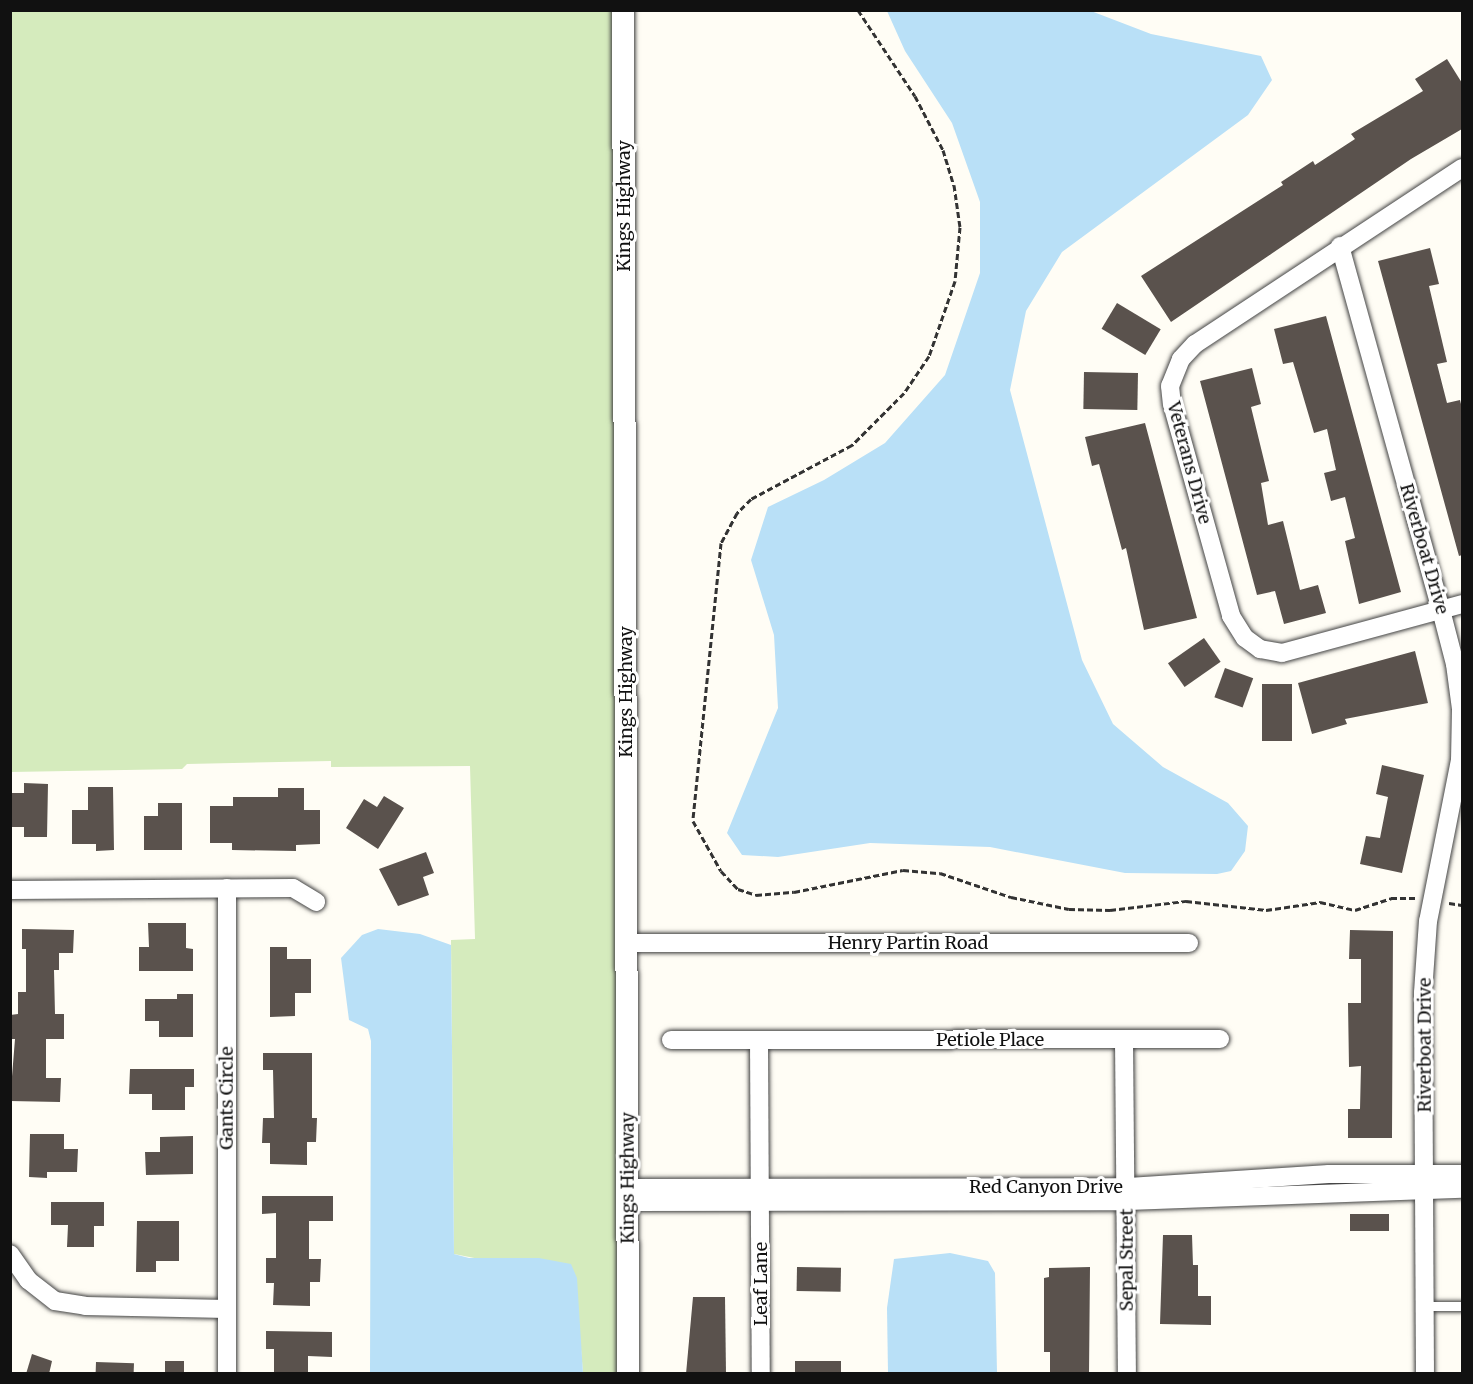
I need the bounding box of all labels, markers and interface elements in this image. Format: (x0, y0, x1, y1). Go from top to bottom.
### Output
street label: Kings Highway (613, 140, 635, 272)
street label: Veterans Drive (1162, 399, 1216, 527)
street label: Riverboat Drive (1395, 481, 1453, 617)
street label: Kings Highway (615, 626, 637, 758)
street label: Henry Partin Road (828, 932, 988, 954)
street label: Riverboat Drive (1414, 978, 1436, 1112)
street label: Petiole Place (936, 1029, 1044, 1051)
street label: Gants Circle (216, 1046, 238, 1150)
street label: Kings Highway (617, 1112, 639, 1244)
street label: Red Canyon Drive (969, 1176, 1123, 1198)
street label: Sepal Street (1116, 1209, 1138, 1311)
street label: Leaf Lane (750, 1242, 772, 1326)

